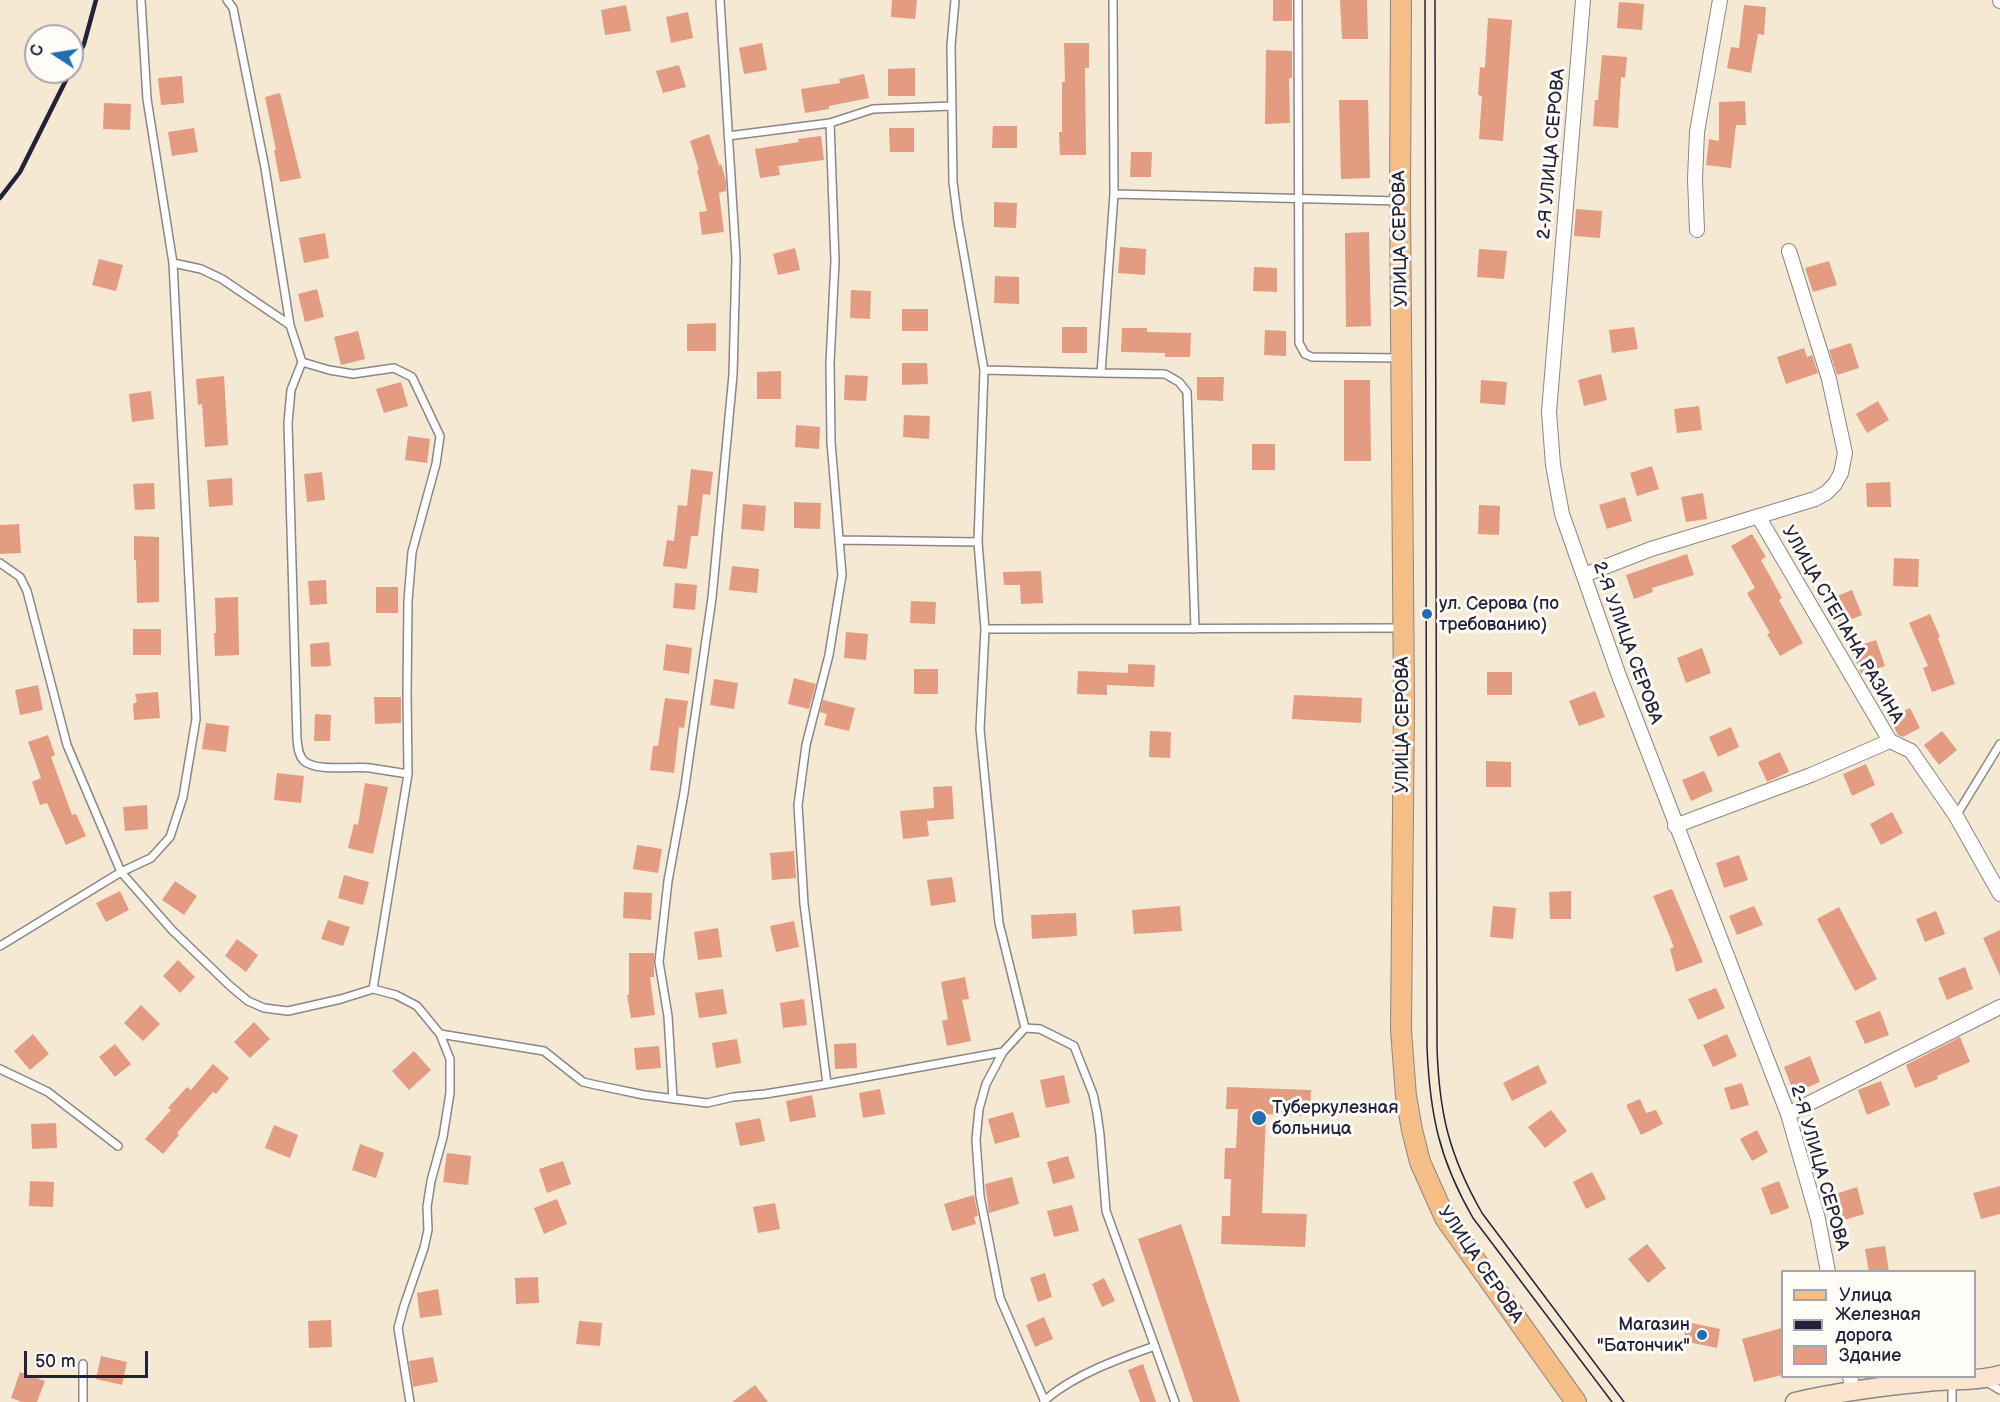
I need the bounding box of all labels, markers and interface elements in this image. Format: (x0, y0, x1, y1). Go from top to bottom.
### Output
north arrow (24, 24, 84, 84)
text: С (27, 43, 48, 58)
street label: 2-Я УЛИЦА СЕРОВА (1534, 68, 1570, 240)
street label: УЛИЦА СЕРОВА (1389, 171, 1413, 307)
street label: УЛИЦА СТЕПАНА РАЗИНА (1777, 522, 1907, 728)
street label: 2-Я УЛИЦА СЕРОВА (1588, 559, 1666, 727)
place label: ул. Серова (по требованию) (1439, 593, 1559, 636)
marker: ул. Серова (по требованию) (1420, 607, 1434, 621)
street label: УЛИЦА СЕРОВА (1392, 657, 1414, 793)
street label: 2-Я УЛИЦА СЕРОВА (1785, 1083, 1853, 1253)
place label: Туберкулезная больница (1272, 1097, 1398, 1140)
marker: Туберкулезная больница (1250, 1109, 1268, 1127)
street label: УЛИЦА СЕРОВА (1433, 1202, 1527, 1328)
legend (1781, 1270, 1976, 1378)
text: Улица (1839, 1285, 1892, 1306)
text: Железная дорога (1835, 1304, 1921, 1346)
place label: Магазин "Батончик" (1597, 1314, 1690, 1356)
marker: Магазин "Батончик" (1695, 1328, 1709, 1342)
scale bar (27, 1339, 152, 1377)
text: Здание (1839, 1345, 1901, 1366)
text: 50 m (35, 1351, 76, 1372)

